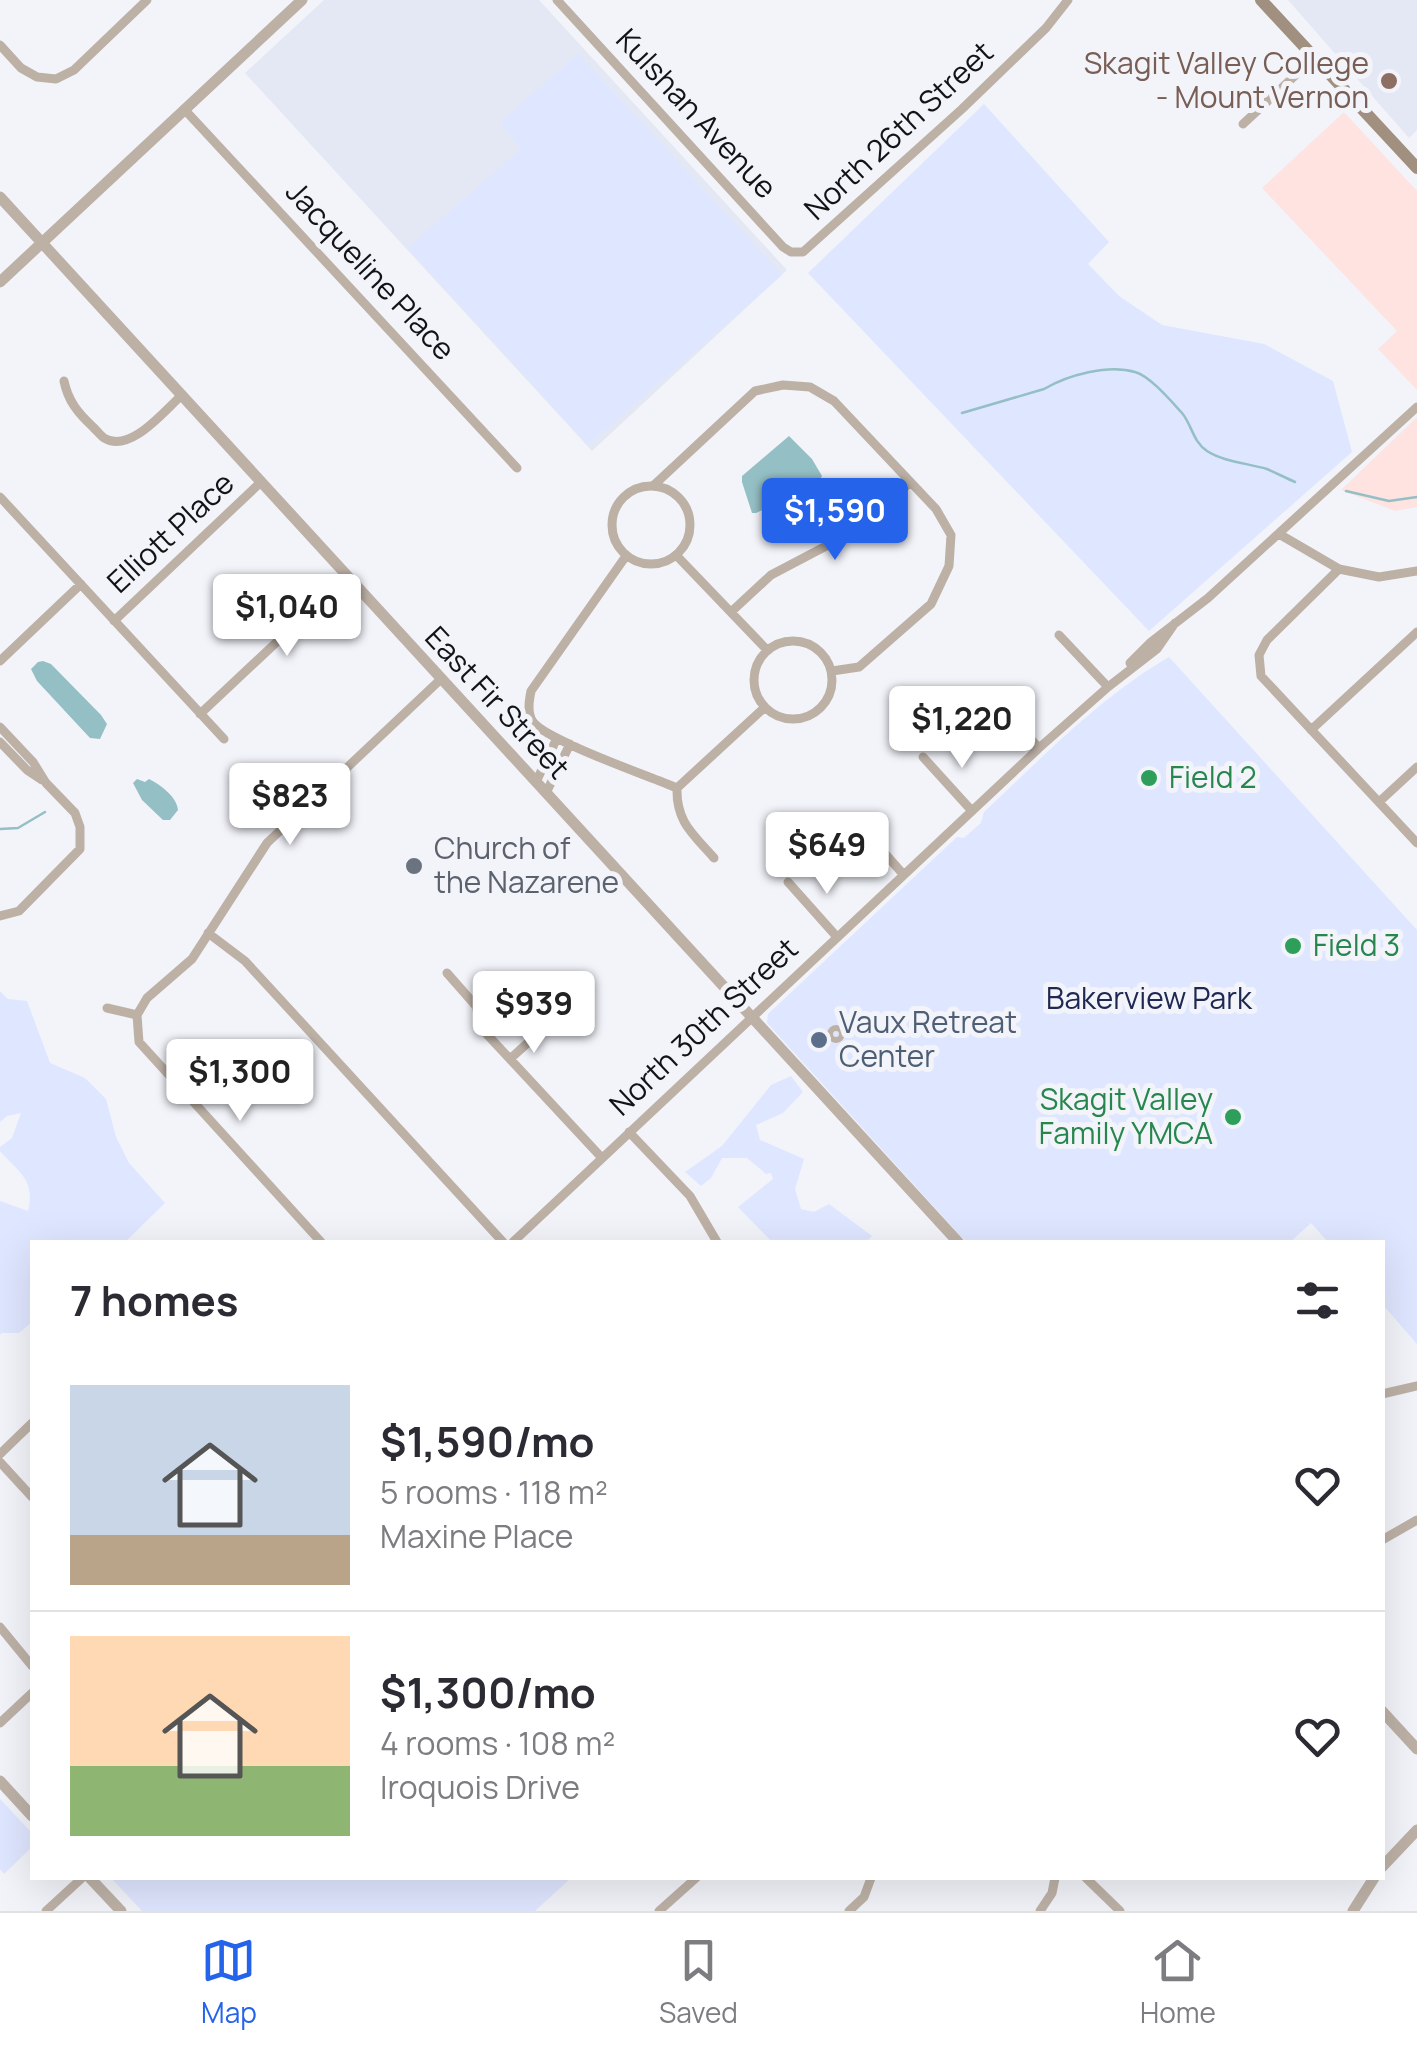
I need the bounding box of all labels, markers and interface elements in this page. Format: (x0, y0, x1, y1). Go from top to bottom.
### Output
street label: Kulshan Avenue (608, 19, 787, 207)
street label: North 26th Street (795, 32, 1001, 228)
place label: Skagit Valley College - Mount Vernon (1084, 42, 1369, 117)
marker: Skagit Valley College - Mount Vernon (1378, 70, 1400, 92)
street label: Jacqueline Place (277, 172, 465, 368)
street label: Elliott Place (98, 462, 242, 601)
pin: $1,590 (754, 478, 916, 563)
text: $1,590 (784, 488, 886, 532)
pin: $1,040 (206, 574, 368, 659)
text: $1,040 (235, 584, 339, 628)
street label: East Fir Street (417, 617, 579, 787)
pin: $1,220 (881, 686, 1043, 771)
text: $1,220 (911, 696, 1013, 740)
place label: Field 2 (1169, 756, 1257, 797)
pin: $823 (231, 763, 349, 848)
marker: Field 2 (1138, 767, 1160, 789)
text: $823 (251, 773, 329, 817)
pin: $649 (768, 812, 886, 897)
text: $649 (788, 822, 866, 866)
place label: Church of the Nazarene (434, 827, 619, 902)
marker: Church of the Nazarene (403, 855, 425, 877)
place label: Field 3 (1313, 924, 1400, 965)
street label: North 30th Street (600, 928, 806, 1124)
marker: Field 3 (1282, 935, 1304, 957)
pin: $939 (475, 971, 593, 1056)
park label: Bakerview Park (1046, 977, 1253, 1018)
text: $939 (495, 981, 573, 1025)
place label: Vaux Retreat Center (839, 1001, 1017, 1076)
marker: Vaux Retreat Center (808, 1029, 830, 1051)
pin: $1,300 (159, 1039, 321, 1124)
text: $1,300 (188, 1049, 292, 1093)
place label: Skagit Valley Family YMCA (1039, 1078, 1213, 1153)
marker: Skagit Valley Family YMCA (1222, 1106, 1244, 1128)
text: 7 homes (70, 1271, 238, 1329)
icon: filters (1290, 1273, 1345, 1328)
text: $1,590/mo (380, 1412, 594, 1470)
icon: home (150, 1425, 270, 1545)
icon: heart (1290, 1458, 1345, 1513)
text: 5 rooms · 118 m² (380, 1470, 608, 1514)
text: Maxine Place (380, 1514, 574, 1558)
text: $1,300/mo (380, 1663, 596, 1721)
icon: home (150, 1676, 270, 1796)
icon: heart (1290, 1709, 1345, 1764)
text: 4 rooms · 108 m² (380, 1721, 615, 1765)
text: Iroquois Drive (380, 1765, 580, 1809)
tab: Map (201, 1933, 257, 2031)
tab: Saved (659, 1933, 738, 2031)
tab: Home (1140, 1933, 1216, 2031)

